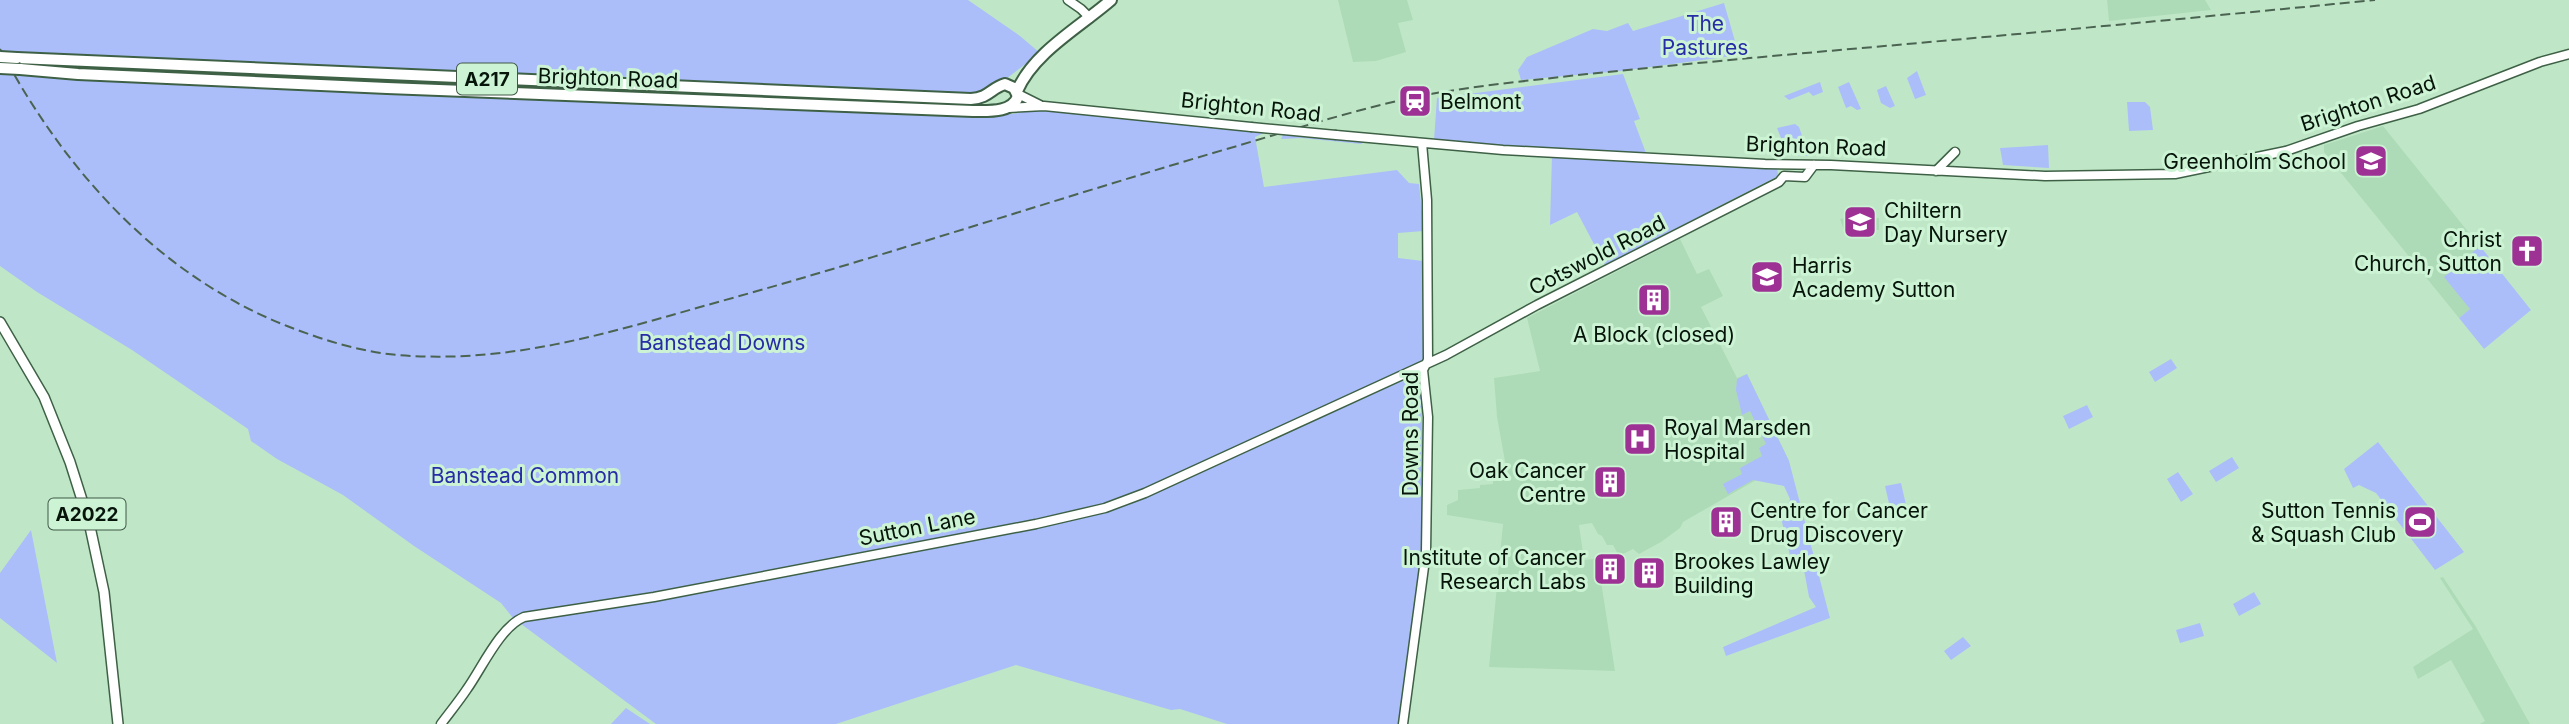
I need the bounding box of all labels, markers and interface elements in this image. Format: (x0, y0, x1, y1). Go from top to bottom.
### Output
park label: The Pastures (1662, 11, 1748, 60)
street label: Brighton Road (537, 63, 679, 93)
road number: A217 (457, 64, 517, 94)
street label: Brighton Road (2297, 69, 2439, 137)
station icon: Belmont (1396, 82, 1434, 120)
street label: Brighton Road (1180, 87, 1322, 127)
place label: Belmont (1440, 89, 1521, 114)
street label: Brighton Road (1745, 131, 1887, 161)
school or university icon: Greenholm School (2352, 142, 2390, 180)
place label: Greenholm School (2163, 149, 2346, 174)
place label: Chiltern Day Nursery (1884, 198, 2008, 247)
school or university icon: Chiltern Day Nursery (1841, 203, 1879, 241)
street label: Cotswold Road (1525, 210, 1669, 300)
place label: Christ Church, Sutton (2354, 227, 2502, 276)
church icon: Christ Church, Sutton (2508, 232, 2546, 270)
place label: Harris Academy Sutton (1792, 253, 1955, 302)
school or university icon: Harris Academy Sutton (1748, 258, 1786, 296)
building icon: A Block (closed) (1635, 281, 1673, 319)
place label: A Block (closed) (1573, 322, 1735, 347)
park label: Banstead Downs (639, 330, 805, 355)
street label: Downs Road (1398, 372, 1423, 496)
place label: Royal Marsden Hospital (1664, 415, 1811, 464)
hospital icon: Royal Marsden Hospital (1621, 420, 1659, 458)
place label: Oak Cancer Centre (1469, 458, 1586, 507)
park label: Banstead Common (431, 463, 619, 488)
building icon: Oak Cancer Centre (1591, 463, 1629, 501)
place label: Centre for Cancer Drug Discovery (1750, 498, 1928, 547)
place label: Sutton Tennis & Squash Club (2251, 498, 2396, 547)
road number: A2022 (48, 499, 126, 530)
street label: Sutton Lane (857, 503, 977, 551)
building icon: Centre for Cancer Drug Discovery (1707, 503, 1745, 541)
sports icon: Sutton Tennis & Squash Club (2401, 503, 2439, 541)
place label: Institute of Cancer Research Labs (1403, 545, 1586, 594)
place label: Brookes Lawley Building (1674, 549, 1831, 598)
building icon: Institute of Cancer Research Labs (1591, 550, 1629, 588)
building icon: Brookes Lawley Building (1630, 554, 1668, 592)

